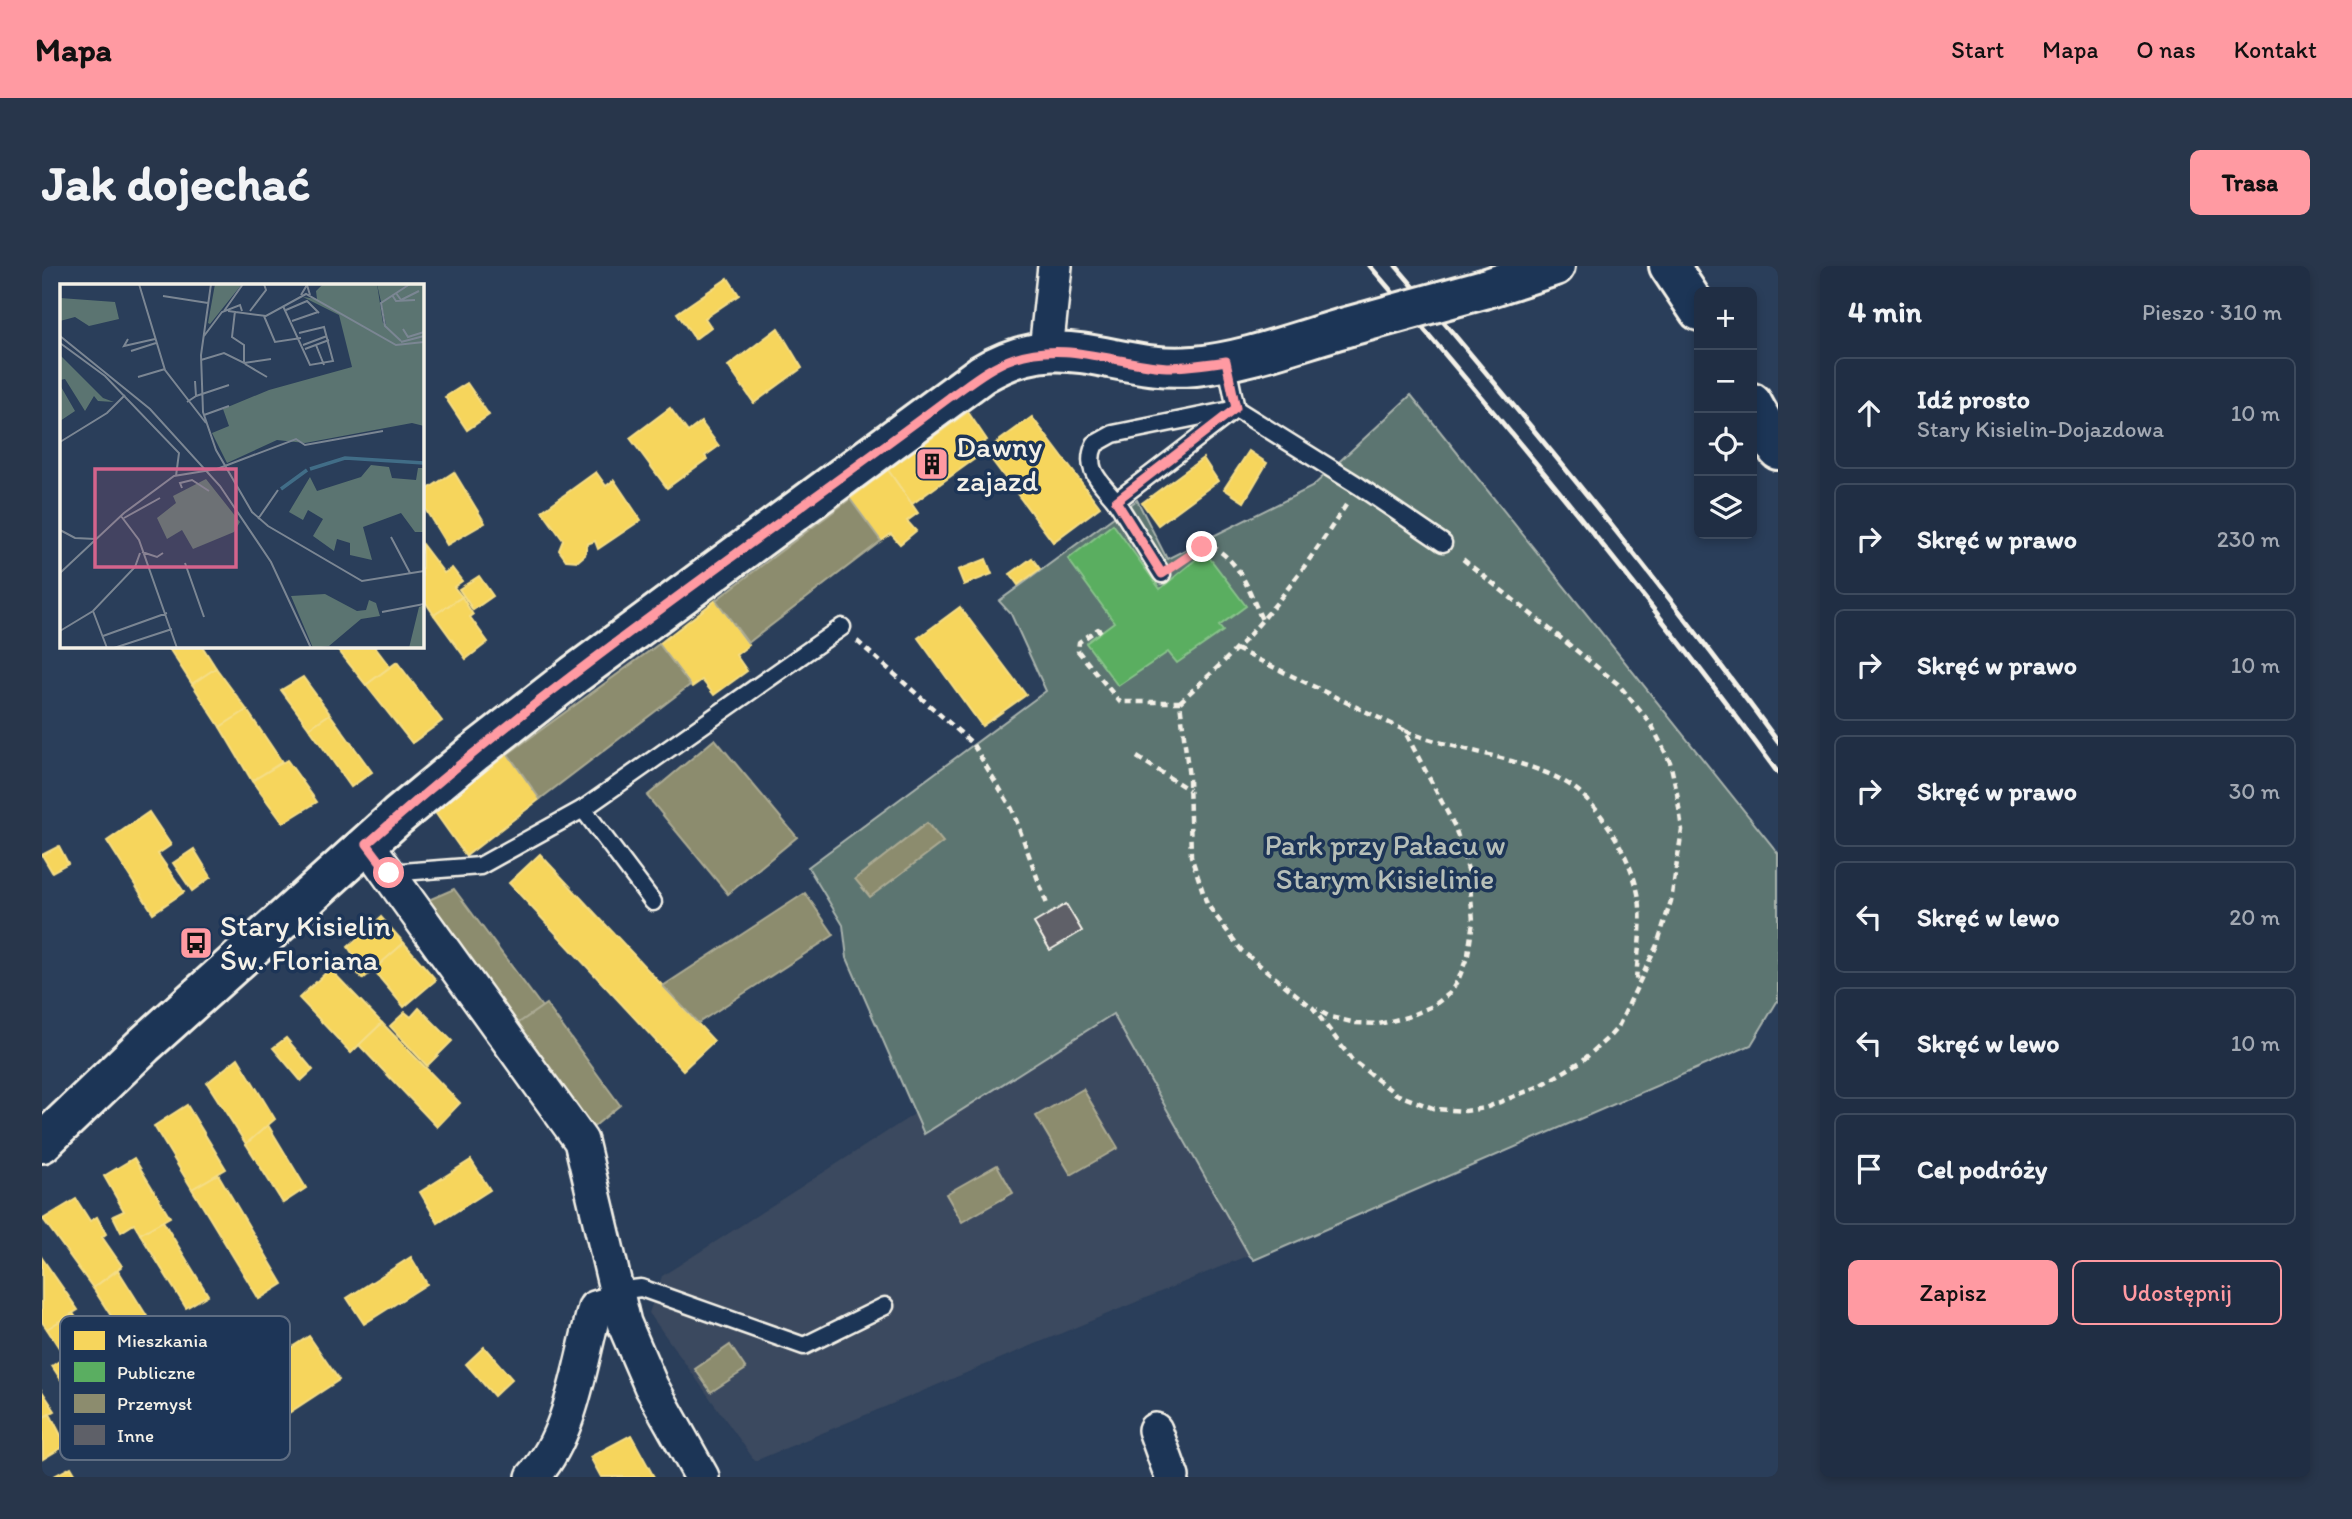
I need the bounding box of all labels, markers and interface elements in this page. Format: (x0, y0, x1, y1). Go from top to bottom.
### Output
text: Mapa (35, 30, 112, 69)
text: Start (1951, 35, 2004, 64)
text: Mapa (2042, 35, 2098, 64)
text: O nas (2136, 35, 2196, 64)
text: Kontakt (2234, 35, 2317, 64)
button: Trasa (2190, 150, 2310, 215)
text: Jak dojechać (42, 153, 310, 212)
inset map (60, 284, 424, 648)
map controls (1694, 287, 1757, 539)
button: + (1694, 287, 1757, 350)
text: 4 min (1848, 293, 1922, 330)
text: Pieszo · 310 m (2142, 298, 2282, 326)
button: − (1694, 350, 1757, 413)
text: Idź prosto (1917, 383, 2030, 415)
icon: ahead (1850, 394, 1888, 432)
text: 10 m (2231, 399, 2280, 427)
button: locate (1694, 413, 1757, 476)
text: Stary Kisielin-Dojazdowa (1917, 415, 2164, 443)
place label: Dawny zajazd (956, 428, 1042, 499)
building icon: Dawny zajazd (913, 445, 951, 483)
button: layers (1694, 476, 1757, 539)
icon: right (1850, 520, 1888, 558)
text: Skręć w prawo (1917, 523, 2077, 555)
text: 230 m (2217, 525, 2280, 553)
route end (1186, 531, 1217, 562)
icon: right (1850, 646, 1888, 684)
text: Skręć w prawo (1917, 649, 2077, 681)
text: 10 m (2231, 651, 2280, 679)
icon: right (1850, 772, 1888, 810)
text: Skręć w prawo (1917, 775, 2077, 807)
text: 30 m (2229, 777, 2280, 805)
park label: Park przy Pałacu w Starym Kisielinie (1264, 826, 1506, 897)
route start (373, 857, 404, 888)
icon: left (1850, 898, 1888, 936)
text: Skręć w lewo (1917, 901, 2060, 933)
text: 20 m (2229, 903, 2280, 931)
place label: Stary Kisielin Św. Floriana (220, 907, 391, 978)
bus stop icon: Stary Kisielin Św. Floriana (177, 924, 215, 962)
icon: left (1850, 1024, 1888, 1062)
text: Skręć w lewo (1917, 1027, 2060, 1059)
text: 10 m (2231, 1029, 2280, 1057)
icon: arrive (1850, 1150, 1888, 1188)
text: Cel podróży (1917, 1153, 2047, 1185)
button: Zapisz (1848, 1260, 2058, 1325)
button: Udostępnij (2072, 1260, 2282, 1325)
legend (60, 1316, 290, 1460)
text: Mieszkania (117, 1329, 208, 1352)
text: Publiczne (117, 1361, 196, 1384)
text: Przemysł (117, 1392, 192, 1415)
text: Inne (117, 1424, 154, 1447)

